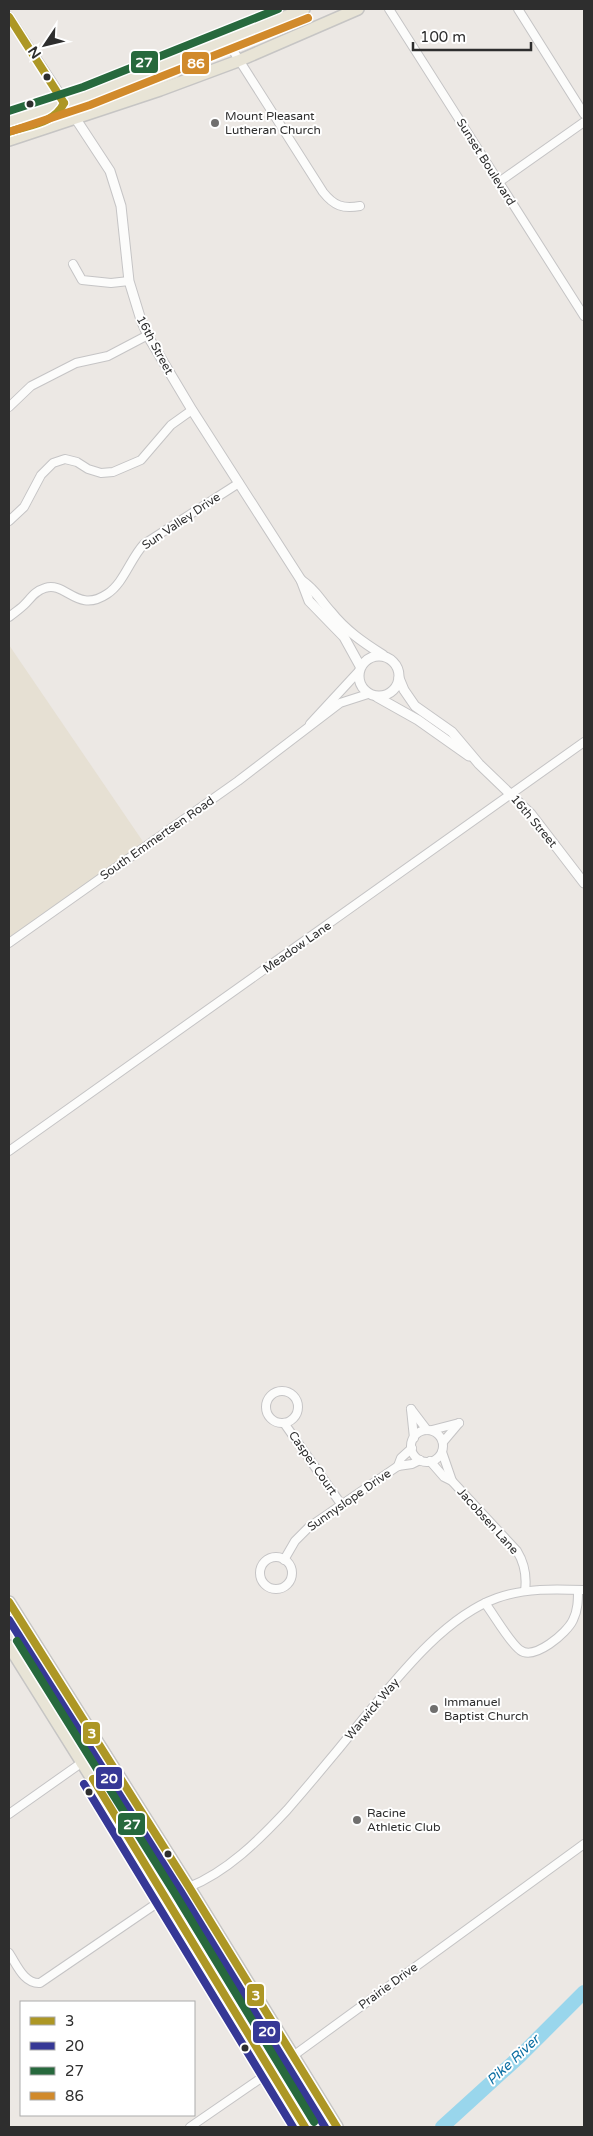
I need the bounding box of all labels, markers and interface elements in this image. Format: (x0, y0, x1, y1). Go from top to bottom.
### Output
north arrow (20, 20, 70, 70)
scale bar (413, 20, 530, 52)
text: 100 m (420, 28, 466, 46)
text: N (25, 43, 45, 62)
line badge: 27 (130, 50, 159, 74)
line badge: 86 (181, 51, 210, 75)
text: 27 (135, 54, 153, 71)
text: 86 (187, 55, 205, 72)
unlabelled marker (42, 72, 52, 82)
unlabelled marker (25, 99, 35, 109)
place label: Mount Pleasant Lutheran Church (225, 109, 321, 137)
street label: Sunset Boulevard (454, 116, 518, 208)
marker: Mount Pleasant Lutheran Church (209, 117, 221, 129)
street label: 16th Street (134, 313, 176, 377)
street label: Sun Valley Drive (139, 490, 223, 552)
street label: 16th Street (508, 792, 560, 850)
street label: South Emmertsen Road (97, 793, 217, 883)
street label: Meadow Lane (260, 918, 334, 976)
street label: Casper Court (286, 1428, 340, 1498)
street label: Sunnyslope Drive (305, 1466, 394, 1534)
street label: Jacobsen Lane (455, 1485, 522, 1557)
street label: Warwick Way (342, 1675, 402, 1743)
place label: Immanuel Baptist Church (444, 1695, 529, 1723)
marker: Immanuel Baptist Church (428, 1703, 440, 1715)
line badge: 3 (82, 1721, 101, 1745)
text: 3 (88, 1725, 97, 1742)
line badge: 20 (95, 1766, 123, 1790)
text: 20 (100, 1770, 118, 1787)
unlabelled marker (84, 1787, 94, 1797)
place label: Racine Athletic Club (367, 1806, 441, 1834)
line badge: 27 (117, 1812, 146, 1836)
marker: Racine Athletic Club (351, 1814, 363, 1826)
text: 27 (123, 1816, 141, 1833)
unlabelled marker (163, 1849, 173, 1859)
street label: Prairie Drive (356, 1960, 420, 2012)
line badge: 3 (246, 1983, 265, 2007)
text: 3 (252, 1987, 261, 2004)
legend (20, 2001, 195, 2116)
text: 3 (65, 2012, 74, 2030)
line badge: 20 (252, 2020, 281, 2044)
text: 20 (258, 2023, 276, 2040)
water label: Pike River (483, 2030, 544, 2089)
text: 20 (65, 2037, 84, 2055)
unlabelled marker (240, 2043, 250, 2053)
text: 27 (65, 2062, 84, 2080)
text: 86 (65, 2087, 84, 2105)

